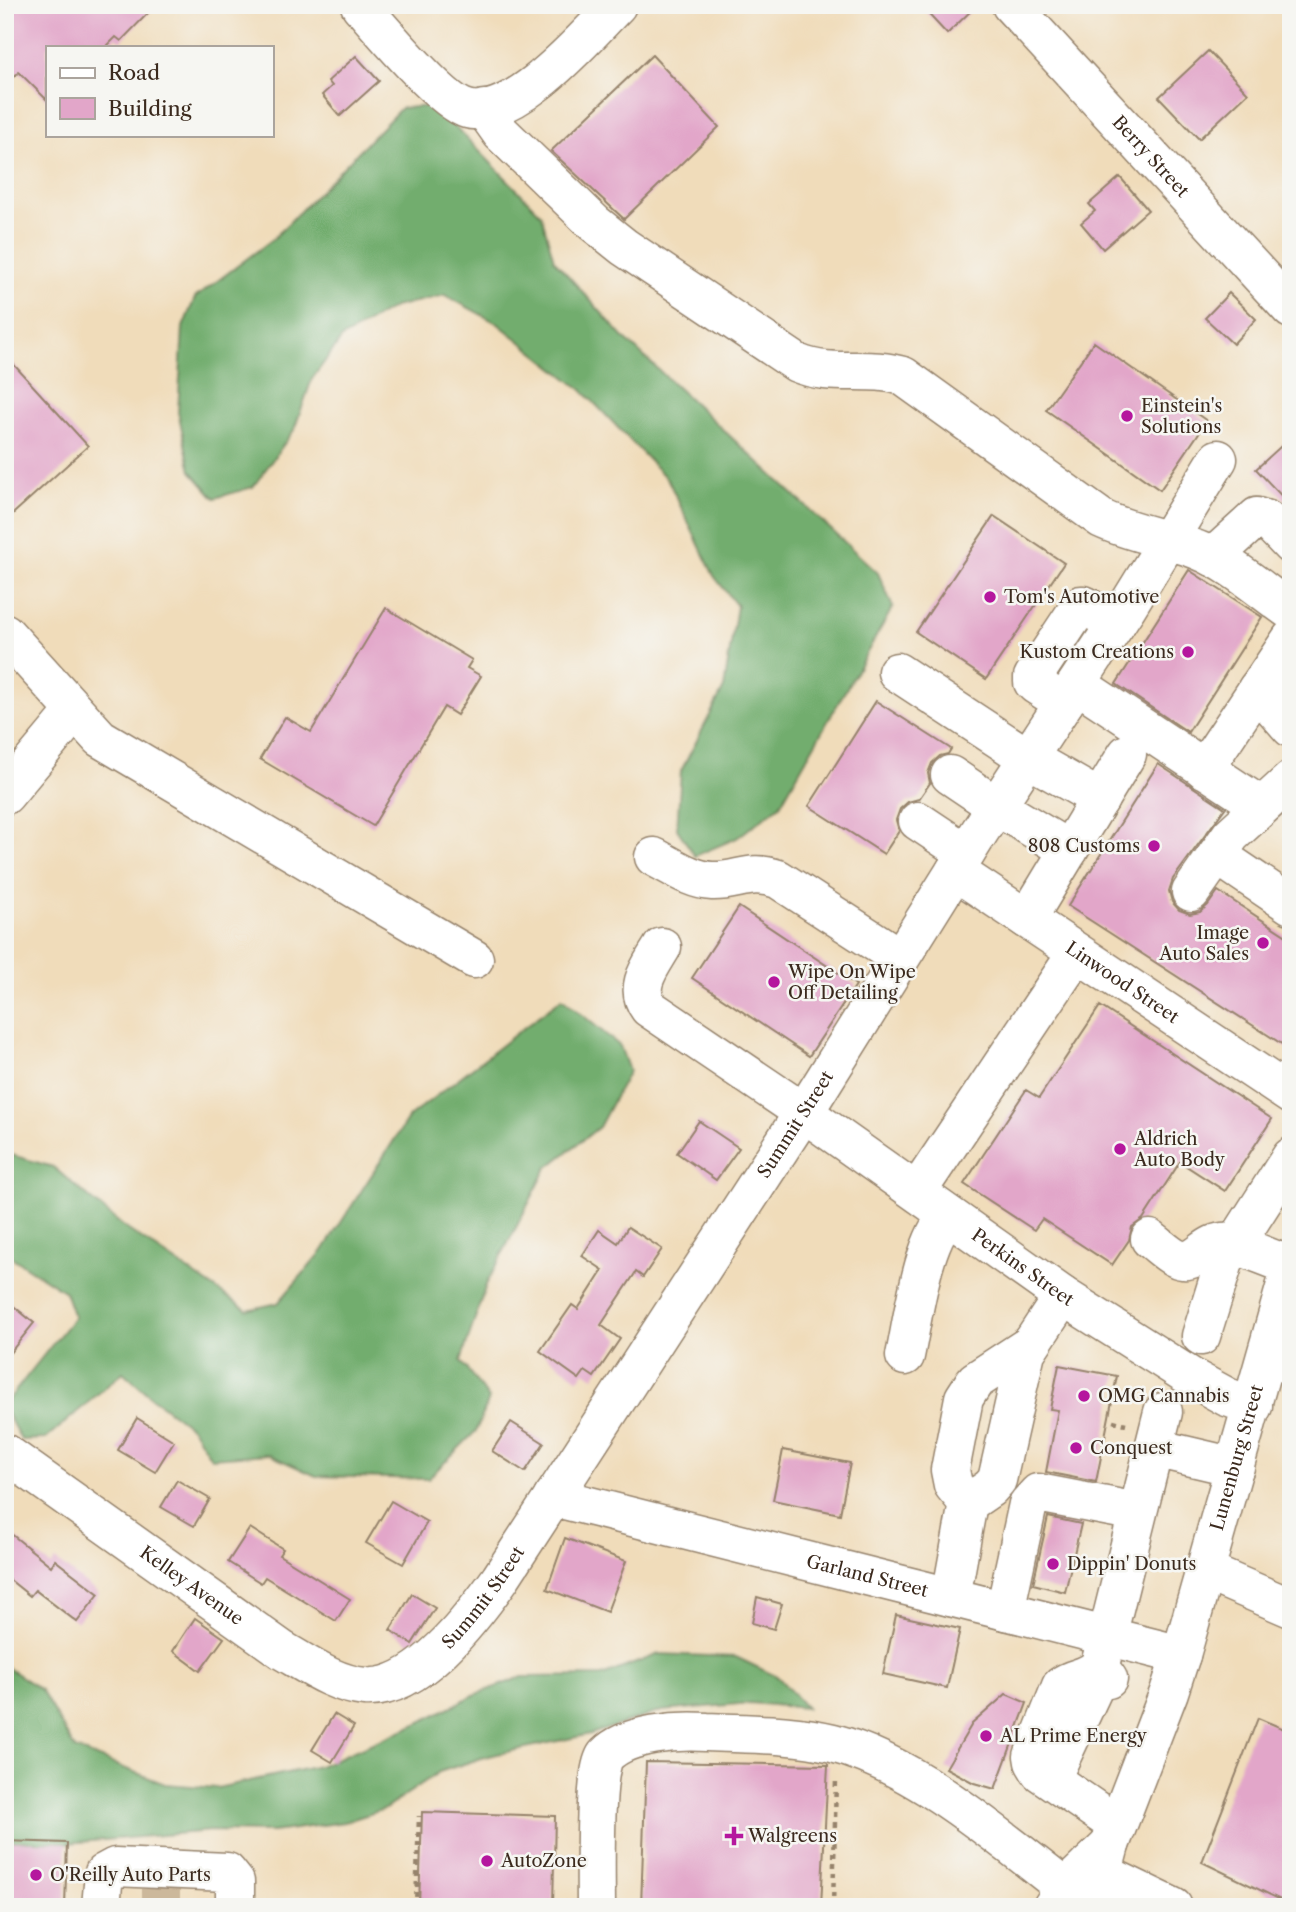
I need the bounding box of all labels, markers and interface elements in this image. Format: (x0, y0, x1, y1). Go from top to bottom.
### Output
legend (46, 46, 273, 136)
text: Road (108, 60, 160, 85)
text: Building (108, 96, 193, 121)
street label: Berry Street (1108, 111, 1194, 202)
place label: Einstein's Solutions (1141, 395, 1222, 438)
marker: Einstein's Solutions (1119, 408, 1135, 424)
place label: Tom's Automotive (1004, 586, 1159, 608)
marker: Tom's Automotive (982, 589, 998, 605)
place label: Kustom Creations (1019, 641, 1174, 663)
marker: Kustom Creations (1180, 644, 1196, 660)
place label: 808 Customs (1028, 835, 1140, 857)
marker: 808 Customs (1146, 838, 1162, 854)
place label: Image Auto Sales (1158, 922, 1249, 965)
marker: Image Auto Sales (1255, 935, 1271, 951)
street label: Linwood Street (1061, 937, 1184, 1028)
place label: Wipe On Wipe Off Detailing (787, 961, 916, 1004)
marker: Wipe On Wipe Off Detailing (766, 974, 782, 990)
street label: Summit Street (753, 1066, 838, 1182)
place label: Aldrich Auto Body (1133, 1128, 1226, 1171)
marker: Aldrich Auto Body (1112, 1141, 1128, 1157)
street label: Perkins Street (967, 1224, 1078, 1311)
street label: Lunenburg Street (1206, 1382, 1268, 1533)
place label: OMG Cannabis (1098, 1385, 1230, 1407)
marker: OMG Cannabis (1076, 1388, 1092, 1404)
place label: Conquest (1090, 1437, 1173, 1459)
marker: Conquest (1068, 1440, 1084, 1456)
street label: Kelley Avenue (136, 1541, 248, 1630)
street label: Summit Street (437, 1542, 530, 1654)
street label: Garland Street (804, 1550, 931, 1602)
place label: Dippin' Donuts (1067, 1553, 1196, 1575)
marker: Dippin' Donuts (1045, 1556, 1061, 1572)
place label: AL Prime Energy (999, 1725, 1148, 1747)
marker: AL Prime Energy (978, 1728, 994, 1744)
place label: Walgreens (747, 1825, 837, 1847)
marker: Walgreens (726, 1828, 742, 1844)
place label: AutoZone (500, 1850, 587, 1872)
marker: AutoZone (479, 1853, 495, 1869)
place label: O'Reilly Auto Parts (50, 1864, 211, 1886)
marker: O'Reilly Auto Parts (28, 1867, 44, 1883)

